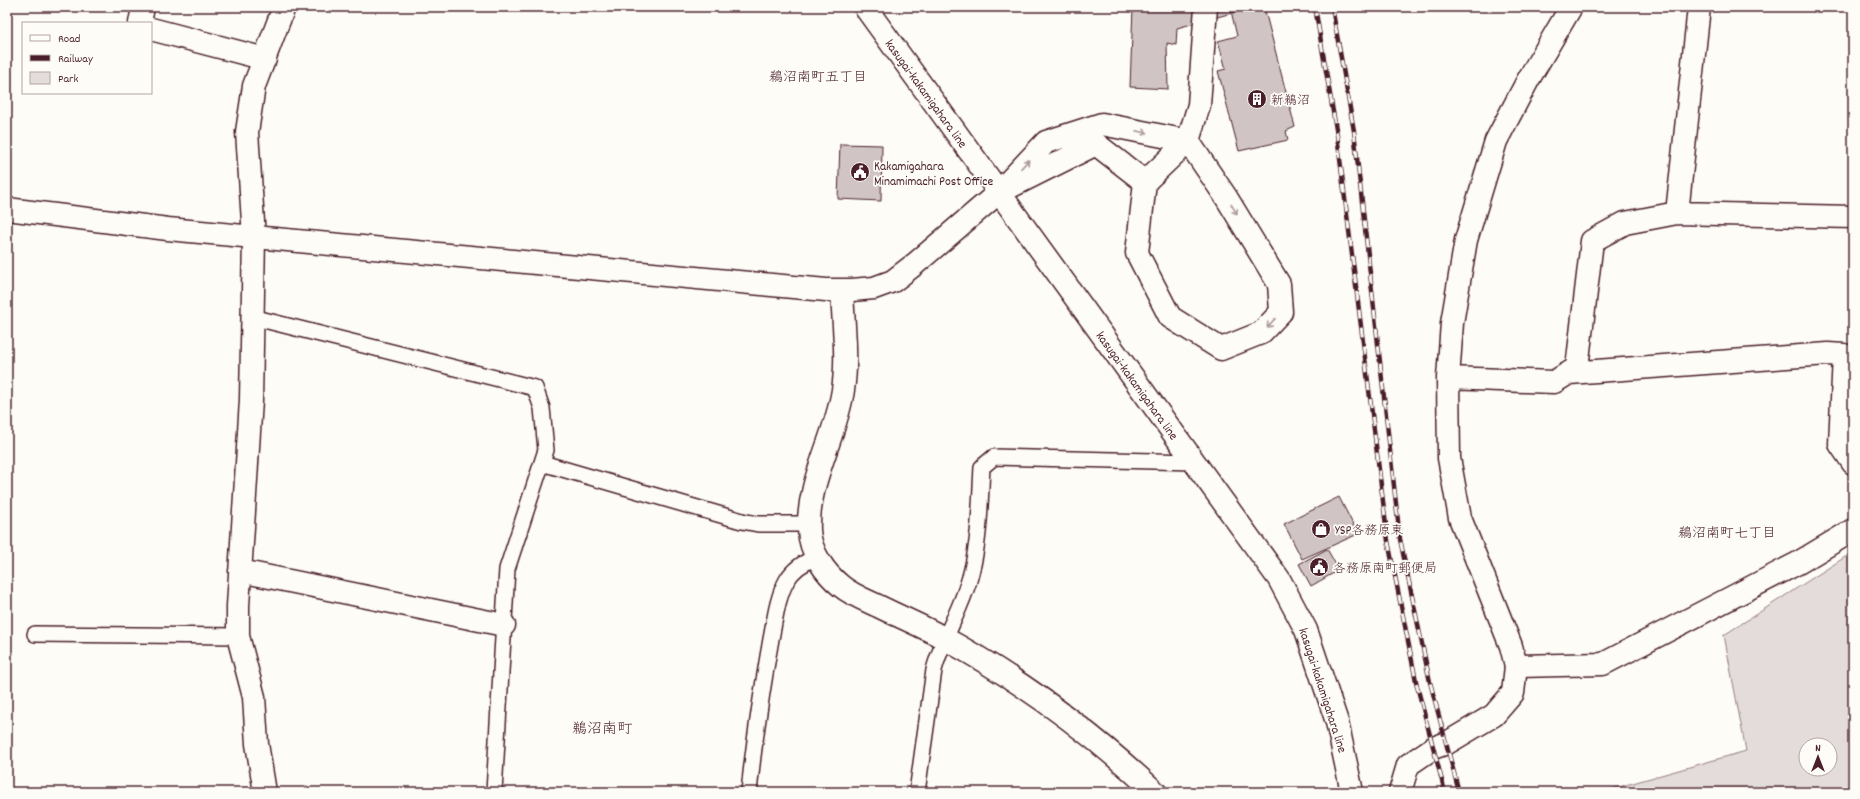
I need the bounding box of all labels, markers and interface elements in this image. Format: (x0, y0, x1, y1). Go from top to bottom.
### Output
legend (22, 22, 152, 94)
text: Road (58, 31, 80, 48)
street label: kasugai-kakamigahara line (879, 36, 971, 153)
text: Railway (58, 51, 94, 68)
district label: 鵜沼南町五丁目 (769, 68, 867, 88)
text: Park (58, 71, 79, 88)
building icon: 新鵜沼 (1246, 88, 1268, 110)
place label: 新鵜沼 (1271, 92, 1310, 111)
one-way arrow (1135, 128, 1148, 136)
place label: Kakamigahara Minamimachi Post Office (874, 158, 993, 192)
one-way arrow (1020, 159, 1029, 169)
public building icon: Kakamigahara Minamimachi Post Office (849, 161, 871, 183)
one-way arrow (1229, 204, 1238, 215)
one-way arrow (1266, 318, 1275, 328)
street label: kasugai-kakamigahara line (1090, 328, 1182, 445)
shop icon: YSP各務原東 (1310, 518, 1332, 540)
place label: YSP各務原東 (1335, 522, 1403, 541)
district label: 鵜沼南町七丁目 (1678, 524, 1776, 544)
public building icon: 各務原南町郵便局 (1308, 556, 1330, 578)
place label: 各務原南町郵便局 (1333, 560, 1437, 579)
street label: kasugai-kakamigahara line (1292, 626, 1351, 756)
district label: 鵜沼南町 (572, 719, 633, 741)
north arrow (1798, 737, 1838, 777)
text: N (1815, 741, 1821, 757)

